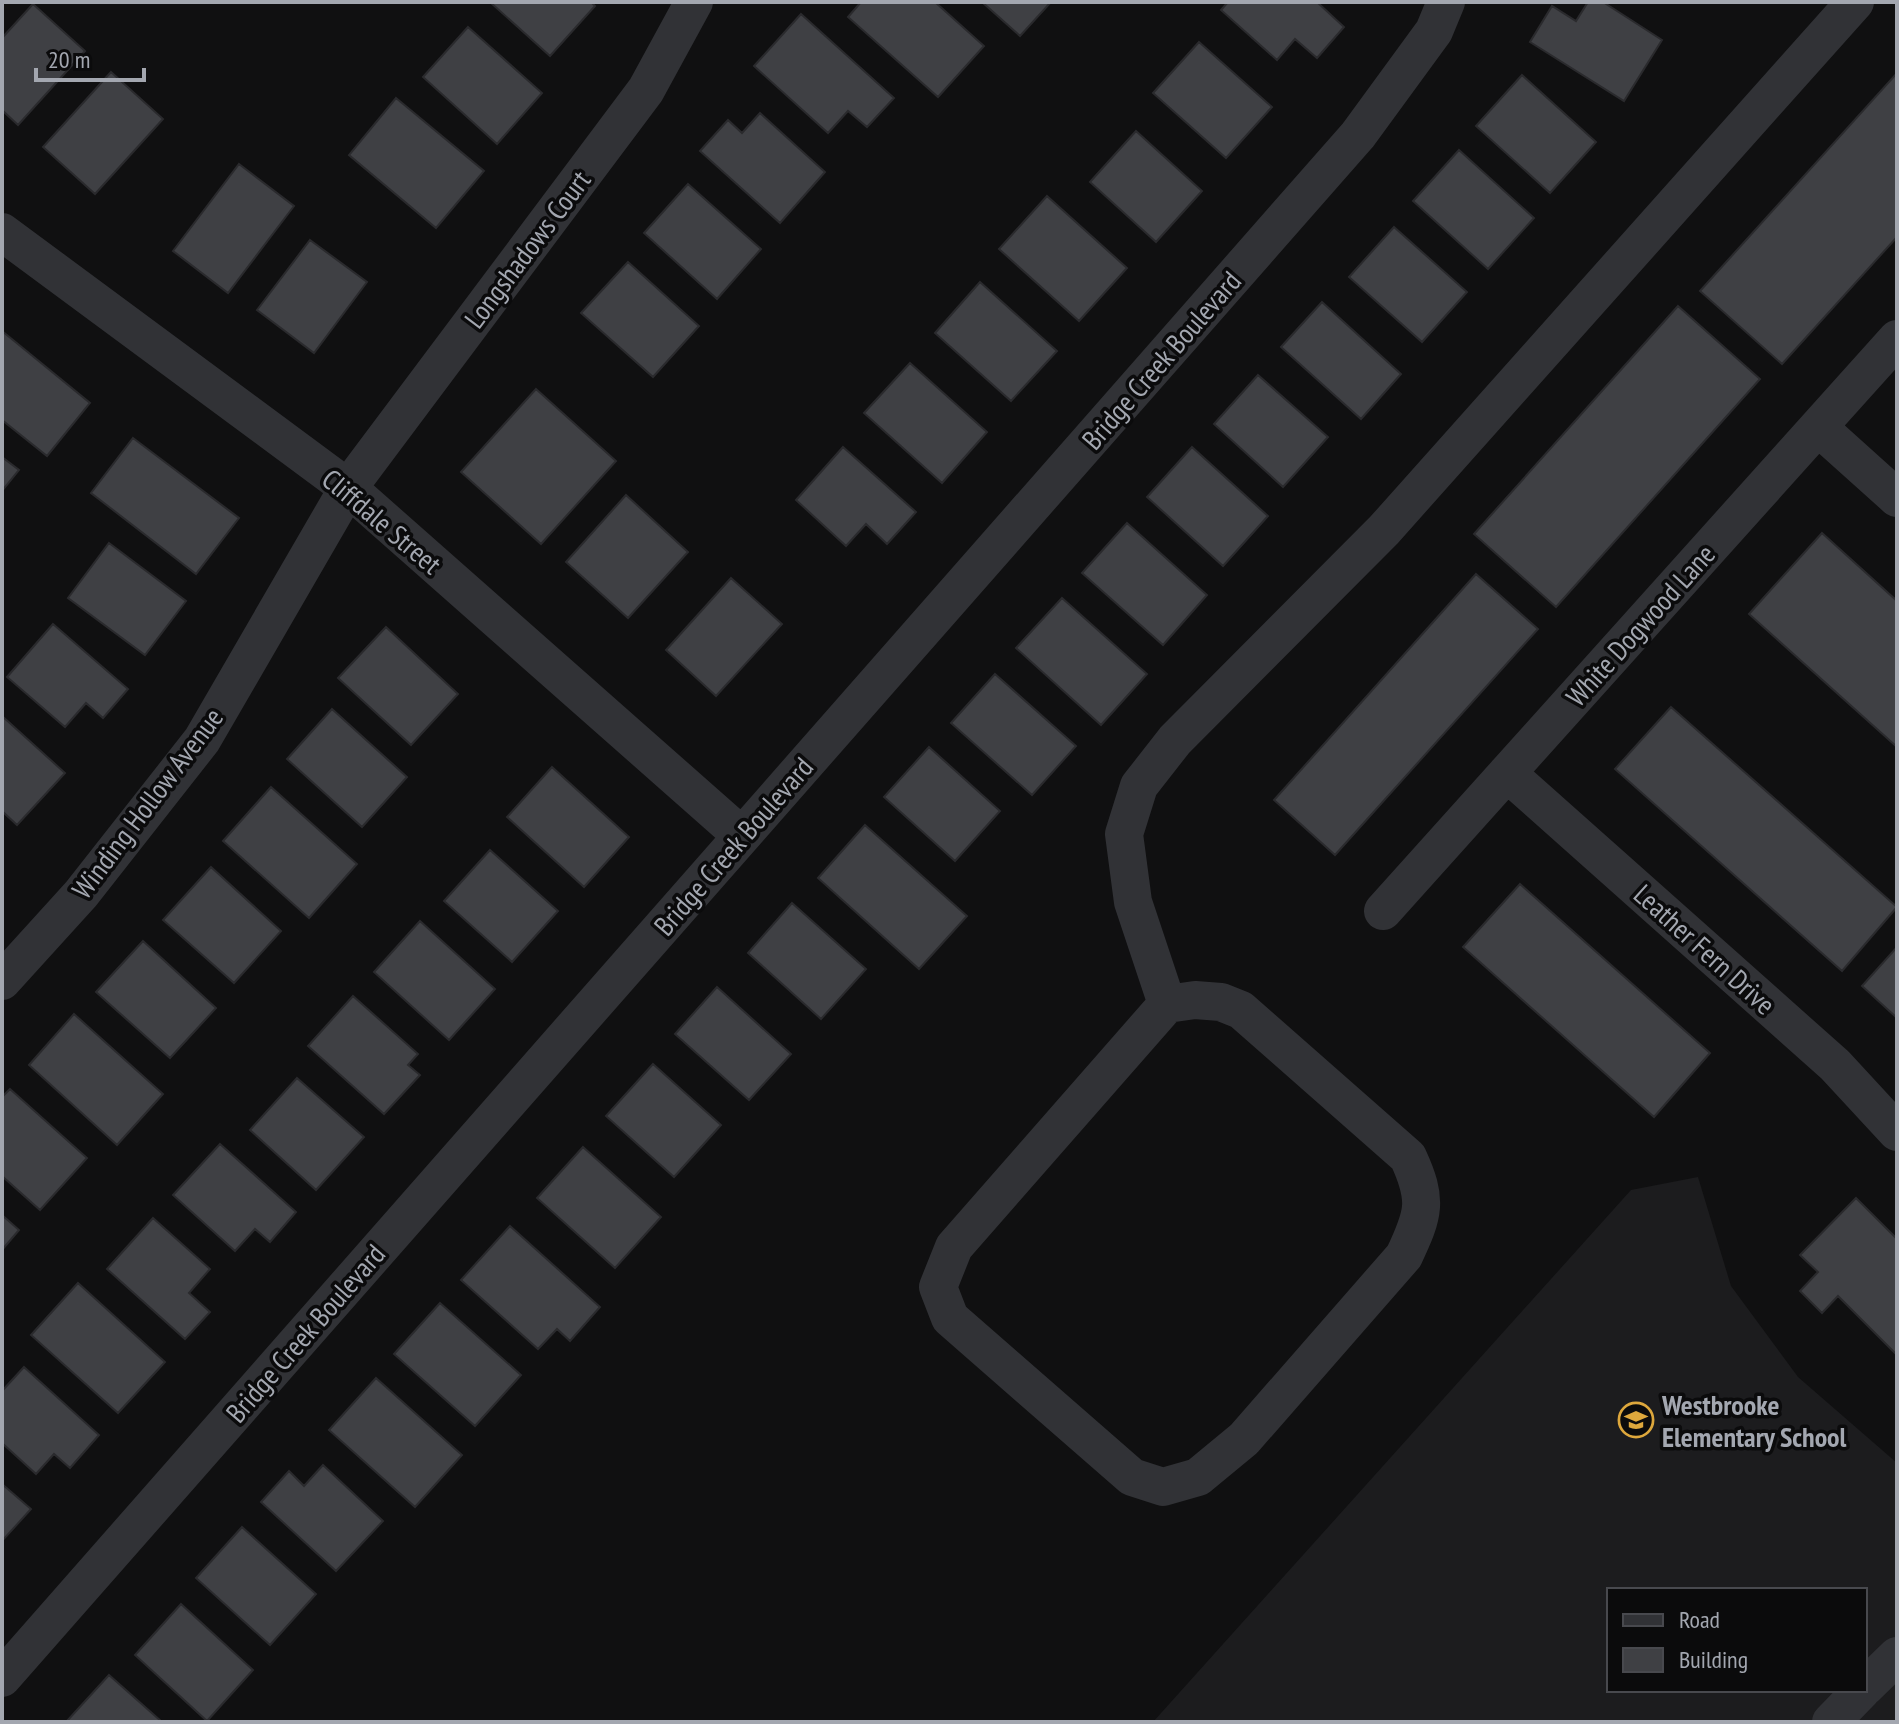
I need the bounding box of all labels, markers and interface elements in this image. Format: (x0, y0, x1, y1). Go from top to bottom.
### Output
scale bar (36, 32, 144, 82)
text: 20 m (48, 44, 90, 75)
street label: Longshadows Court (456, 163, 599, 335)
street label: Bridge Creek Boulevard (1073, 263, 1249, 457)
street label: Cliffdale Street (315, 460, 450, 582)
street label: White Dogwood Lane (1557, 536, 1723, 714)
street label: Winding Hollow Avenue (63, 700, 231, 906)
street label: Bridge Creek Boulevard (645, 749, 821, 943)
street label: Leather Fern Drive (1626, 876, 1784, 1022)
street label: Bridge Creek Boulevard (217, 1236, 393, 1430)
place label: Westbrooke Elementary School (1661, 1386, 1847, 1455)
school or university icon: Westbrooke Elementary School (1617, 1401, 1655, 1439)
legend (1607, 1588, 1867, 1692)
text: Road (1679, 1604, 1720, 1635)
text: Building (1679, 1644, 1748, 1675)

